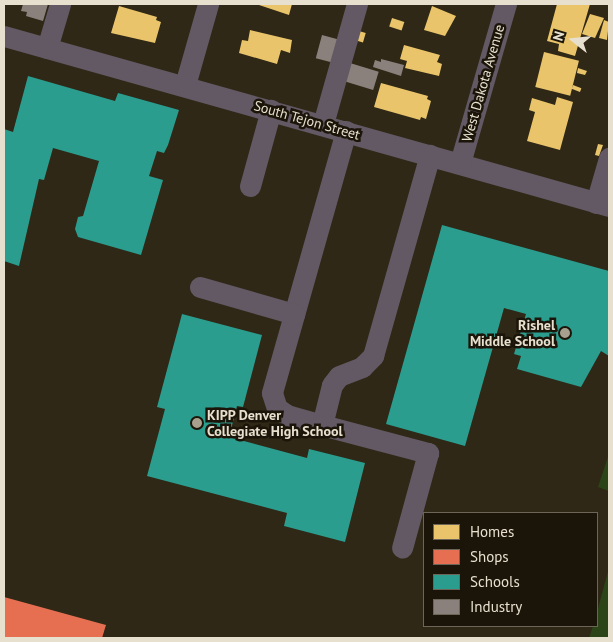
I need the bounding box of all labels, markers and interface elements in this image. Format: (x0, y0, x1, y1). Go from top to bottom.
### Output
north arrow (548, 15, 598, 65)
street label: West Dakota Avenue (458, 22, 508, 144)
text: N (549, 29, 568, 43)
street label: South Tejon Street (252, 97, 362, 143)
place label: Rishel Middle School (470, 317, 555, 350)
marker: Rishel Middle School (559, 327, 571, 339)
place label: KIPP Denver Collegiate High School (207, 407, 343, 440)
marker: KIPP Denver Collegiate High School (191, 417, 203, 429)
legend (423, 512, 598, 627)
text: Homes (470, 522, 514, 541)
text: Shops (470, 547, 509, 566)
text: Schools (470, 572, 520, 591)
text: Industry (470, 597, 522, 616)

